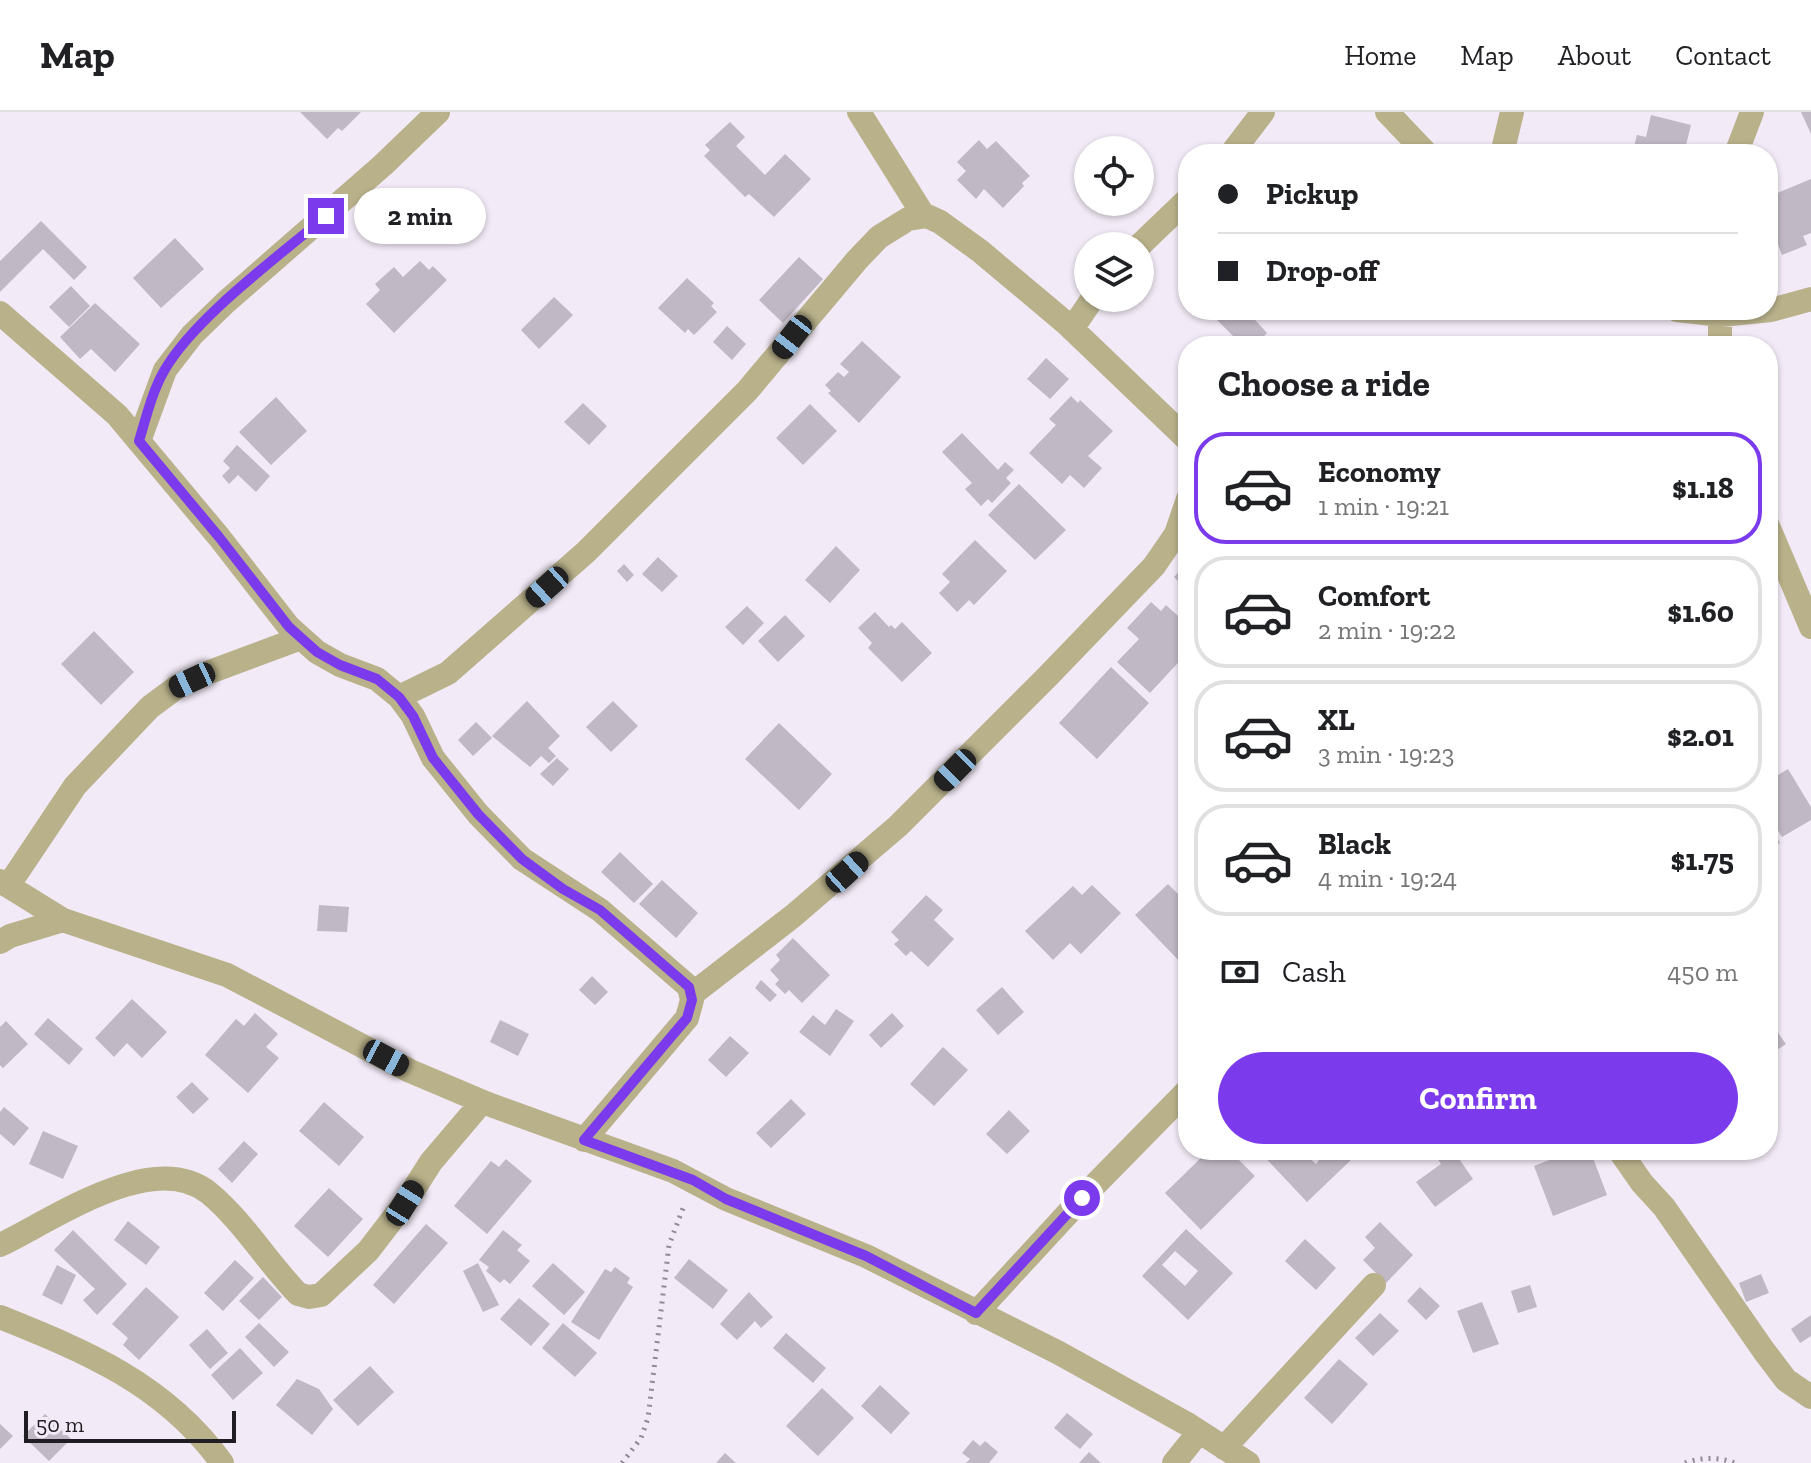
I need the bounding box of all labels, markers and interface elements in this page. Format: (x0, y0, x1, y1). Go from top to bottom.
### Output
text: Map (40, 32, 115, 78)
text: Home (1344, 39, 1416, 72)
text: Map (1460, 39, 1514, 72)
text: About (1558, 39, 1631, 72)
text: Contact (1675, 39, 1771, 72)
map controls (1074, 136, 1154, 312)
button: locate (1074, 136, 1154, 216)
text: Pickup (1266, 176, 1358, 212)
callout: 2 min (354, 188, 486, 244)
route end (308, 198, 344, 234)
text: 2 min (388, 200, 452, 232)
button: layers (1074, 232, 1154, 312)
text: Drop-off (1266, 253, 1378, 289)
car (768, 311, 816, 363)
text: Choose a ride (1218, 362, 1430, 405)
icon: car (1222, 452, 1294, 524)
text: Economy (1318, 454, 1441, 490)
text: $1.18 (1672, 470, 1734, 506)
text: 1 min · 19:21 (1318, 490, 1449, 522)
car (521, 562, 573, 612)
icon: car (1222, 576, 1294, 648)
text: Comfort (1318, 578, 1430, 614)
text: $1.60 (1667, 594, 1734, 630)
text: 2 min · 19:22 (1318, 614, 1456, 646)
car (165, 659, 219, 701)
icon: car (1222, 700, 1294, 772)
text: XL (1318, 702, 1355, 738)
text: $2.01 (1667, 718, 1734, 754)
text: 3 min · 19:23 (1318, 738, 1454, 770)
car (930, 745, 980, 795)
icon: car (1222, 824, 1294, 896)
text: Black (1318, 826, 1391, 862)
text: $1.75 (1671, 842, 1734, 878)
car (821, 847, 873, 897)
text: 4 min · 19:24 (1318, 862, 1457, 894)
icon: cash (1218, 950, 1262, 994)
text: Cash (1282, 954, 1346, 990)
text: 450 m (1667, 956, 1738, 988)
car (359, 1036, 413, 1080)
button: Confirm (1218, 1052, 1738, 1144)
car (382, 1176, 428, 1230)
route start (1064, 1180, 1100, 1216)
scale bar (24, 1407, 236, 1443)
text: 50 m (36, 1411, 84, 1438)

